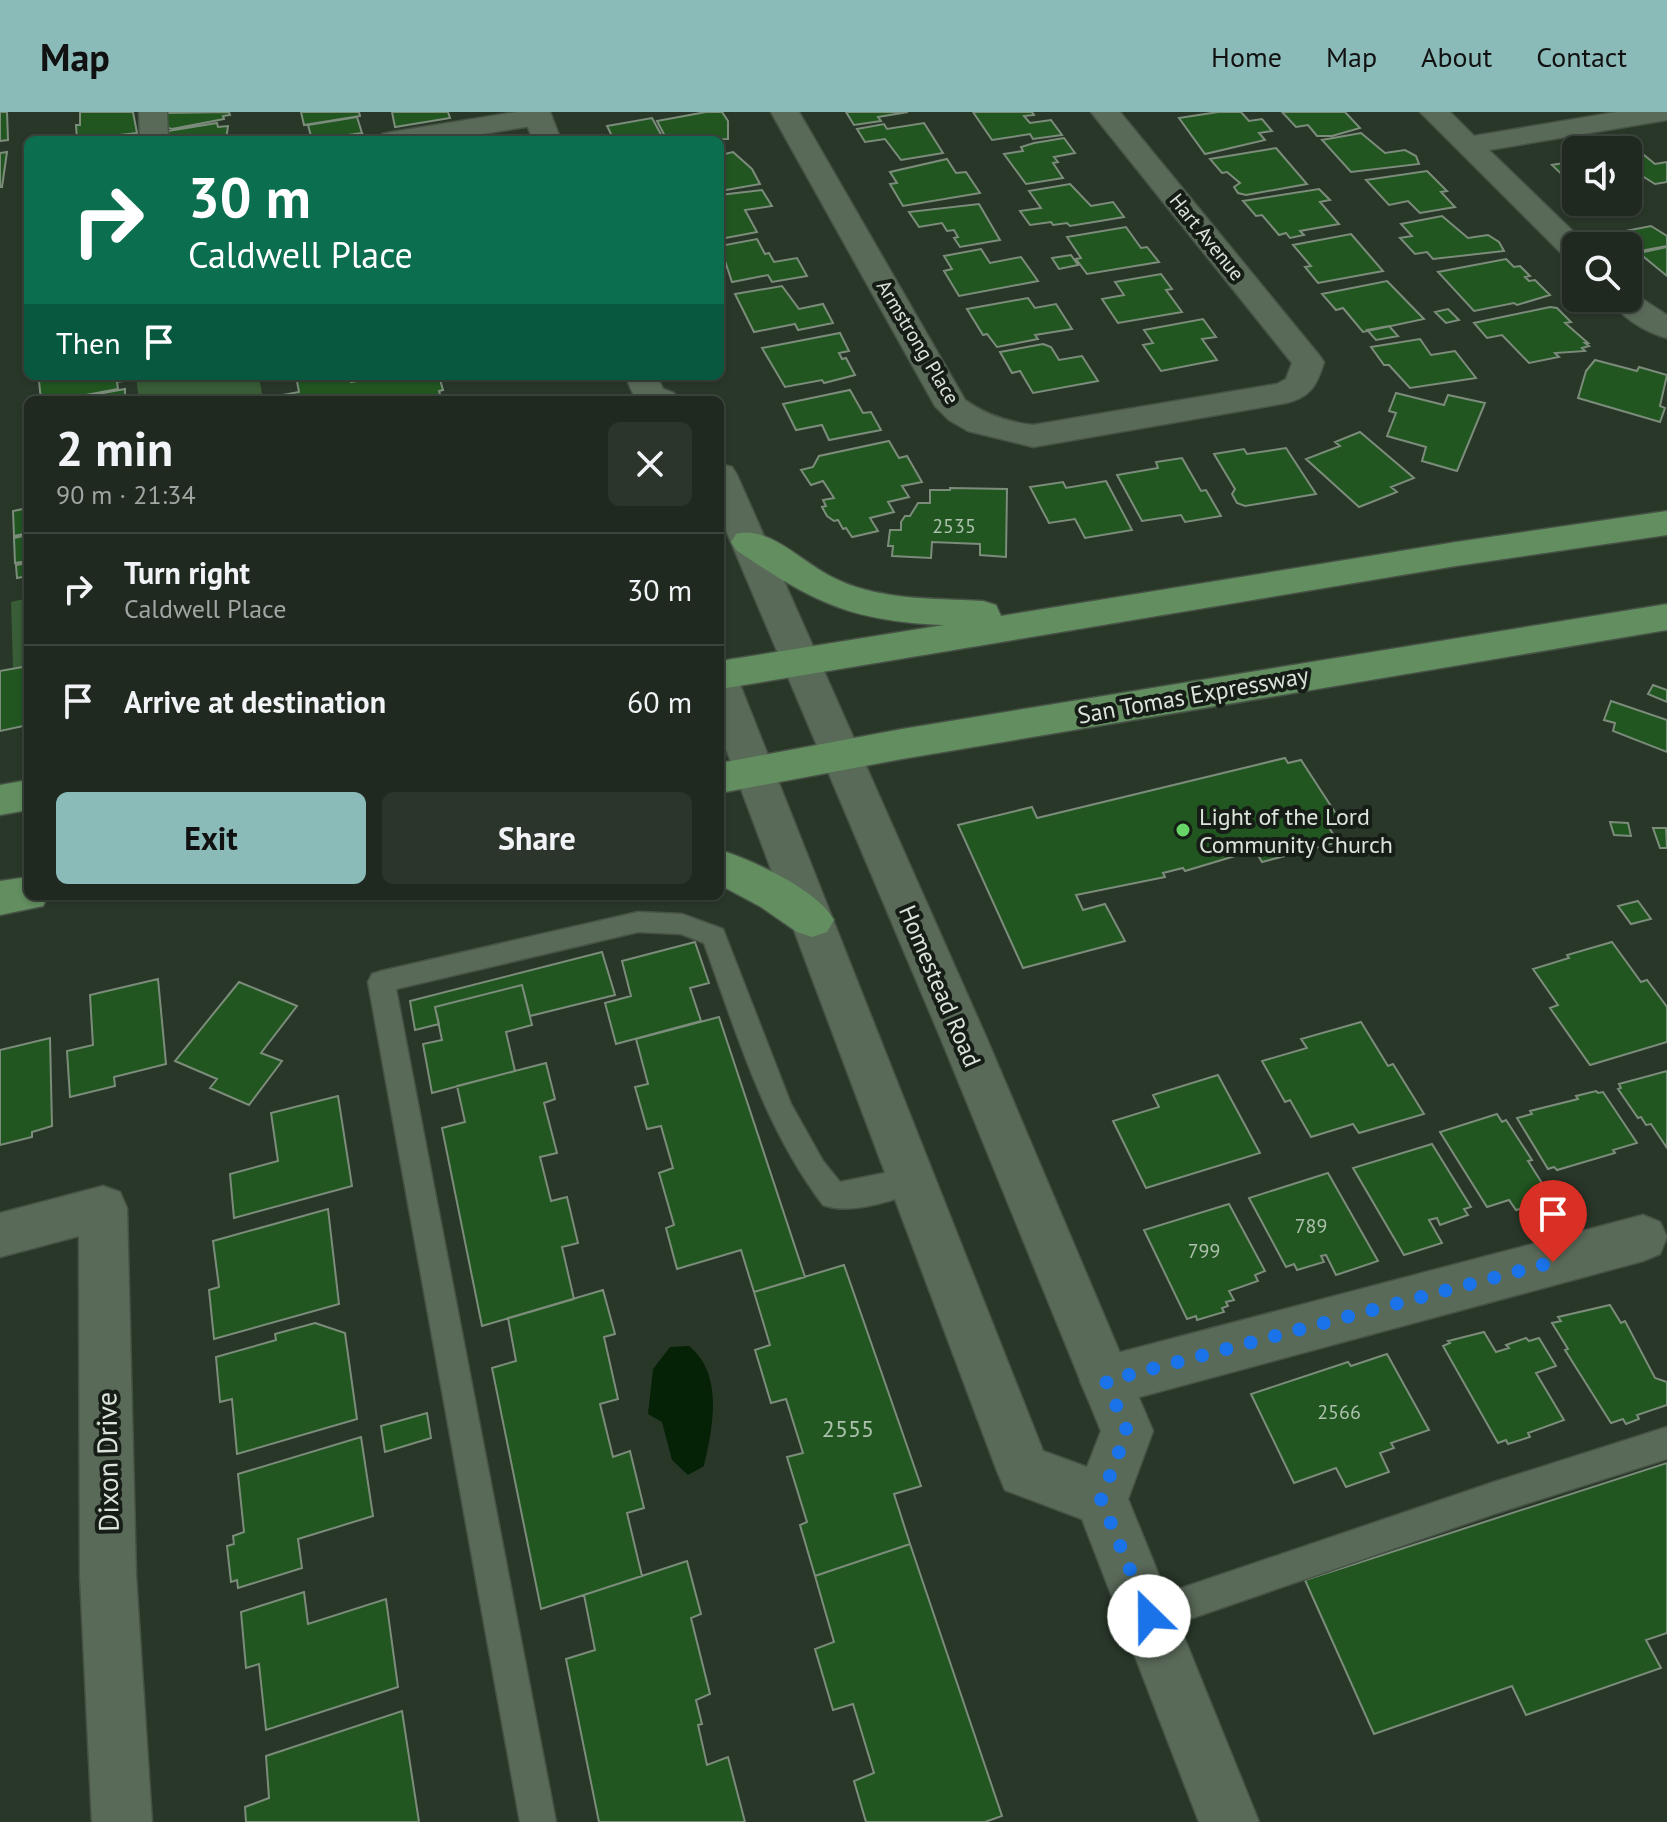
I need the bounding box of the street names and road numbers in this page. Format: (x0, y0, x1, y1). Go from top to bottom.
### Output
street label: Hart Avenue (1164, 188, 1250, 286)
street label: Armstrong Place (871, 275, 965, 409)
street label: San Tomas Expressway (1075, 659, 1311, 731)
street label: Homestead Road (892, 900, 988, 1072)
street label: Dixon Drive (87, 1392, 127, 1532)

